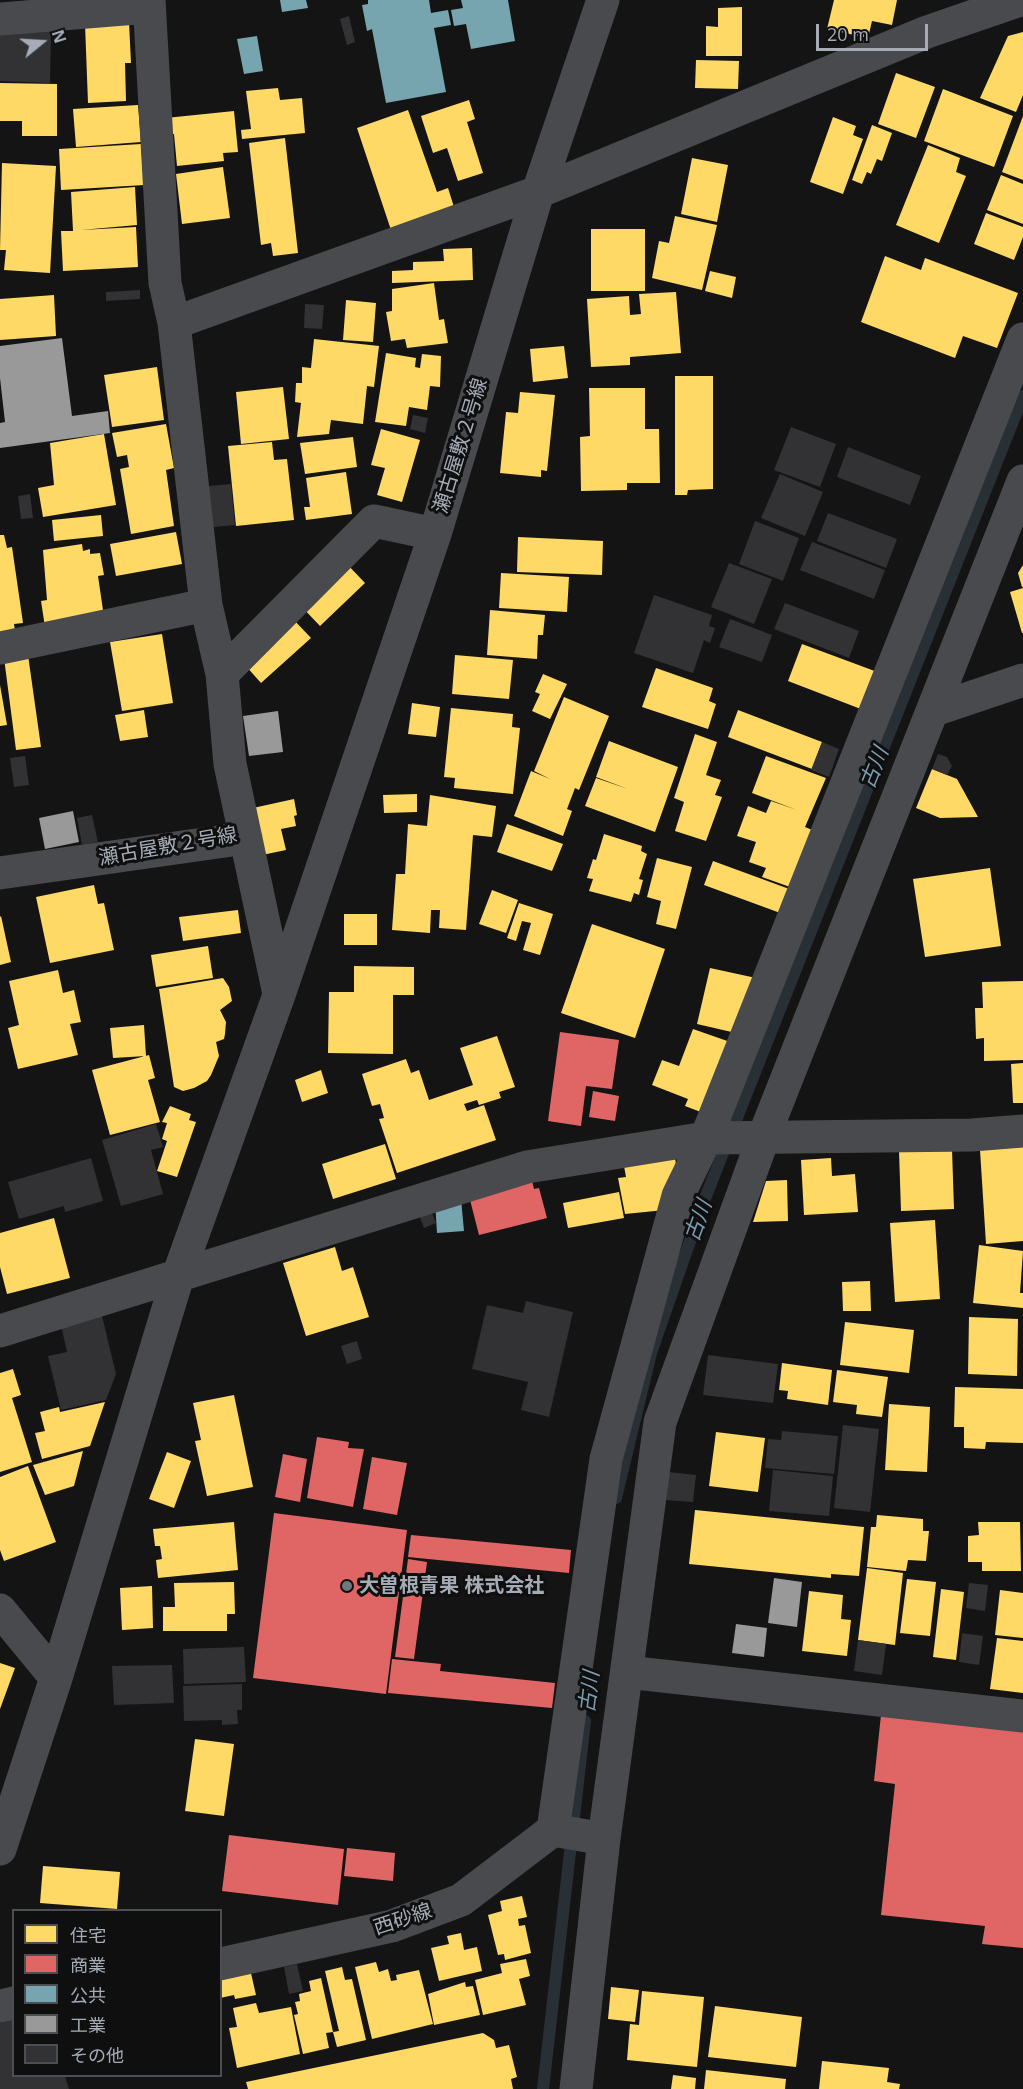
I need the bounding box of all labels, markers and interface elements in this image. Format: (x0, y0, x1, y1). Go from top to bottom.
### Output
north arrow (12, 12, 72, 72)
scale bar (819, 12, 932, 50)
text: 20 m (827, 22, 869, 46)
text: N (47, 27, 72, 46)
street label: 瀬古屋敷２号線 (429, 376, 493, 516)
water label: 古川 (855, 744, 895, 792)
street label: 瀬古屋敷２号線 (97, 823, 239, 871)
water label: 古川 (680, 1197, 718, 1245)
place label: 大曽根青果 株式会社 (359, 1574, 544, 1598)
marker: 大曽根青果 株式会社 (340, 1579, 354, 1593)
water label: 古川 (575, 1670, 605, 1714)
street label: 西砂線 (371, 1899, 435, 1941)
legend (12, 1909, 222, 2077)
text: 住宅 (70, 1923, 106, 1947)
text: 商業 (70, 1953, 106, 1977)
text: 公共 (70, 1983, 106, 2007)
text: 工業 (70, 2013, 106, 2037)
text: その他 (70, 2043, 124, 2067)

